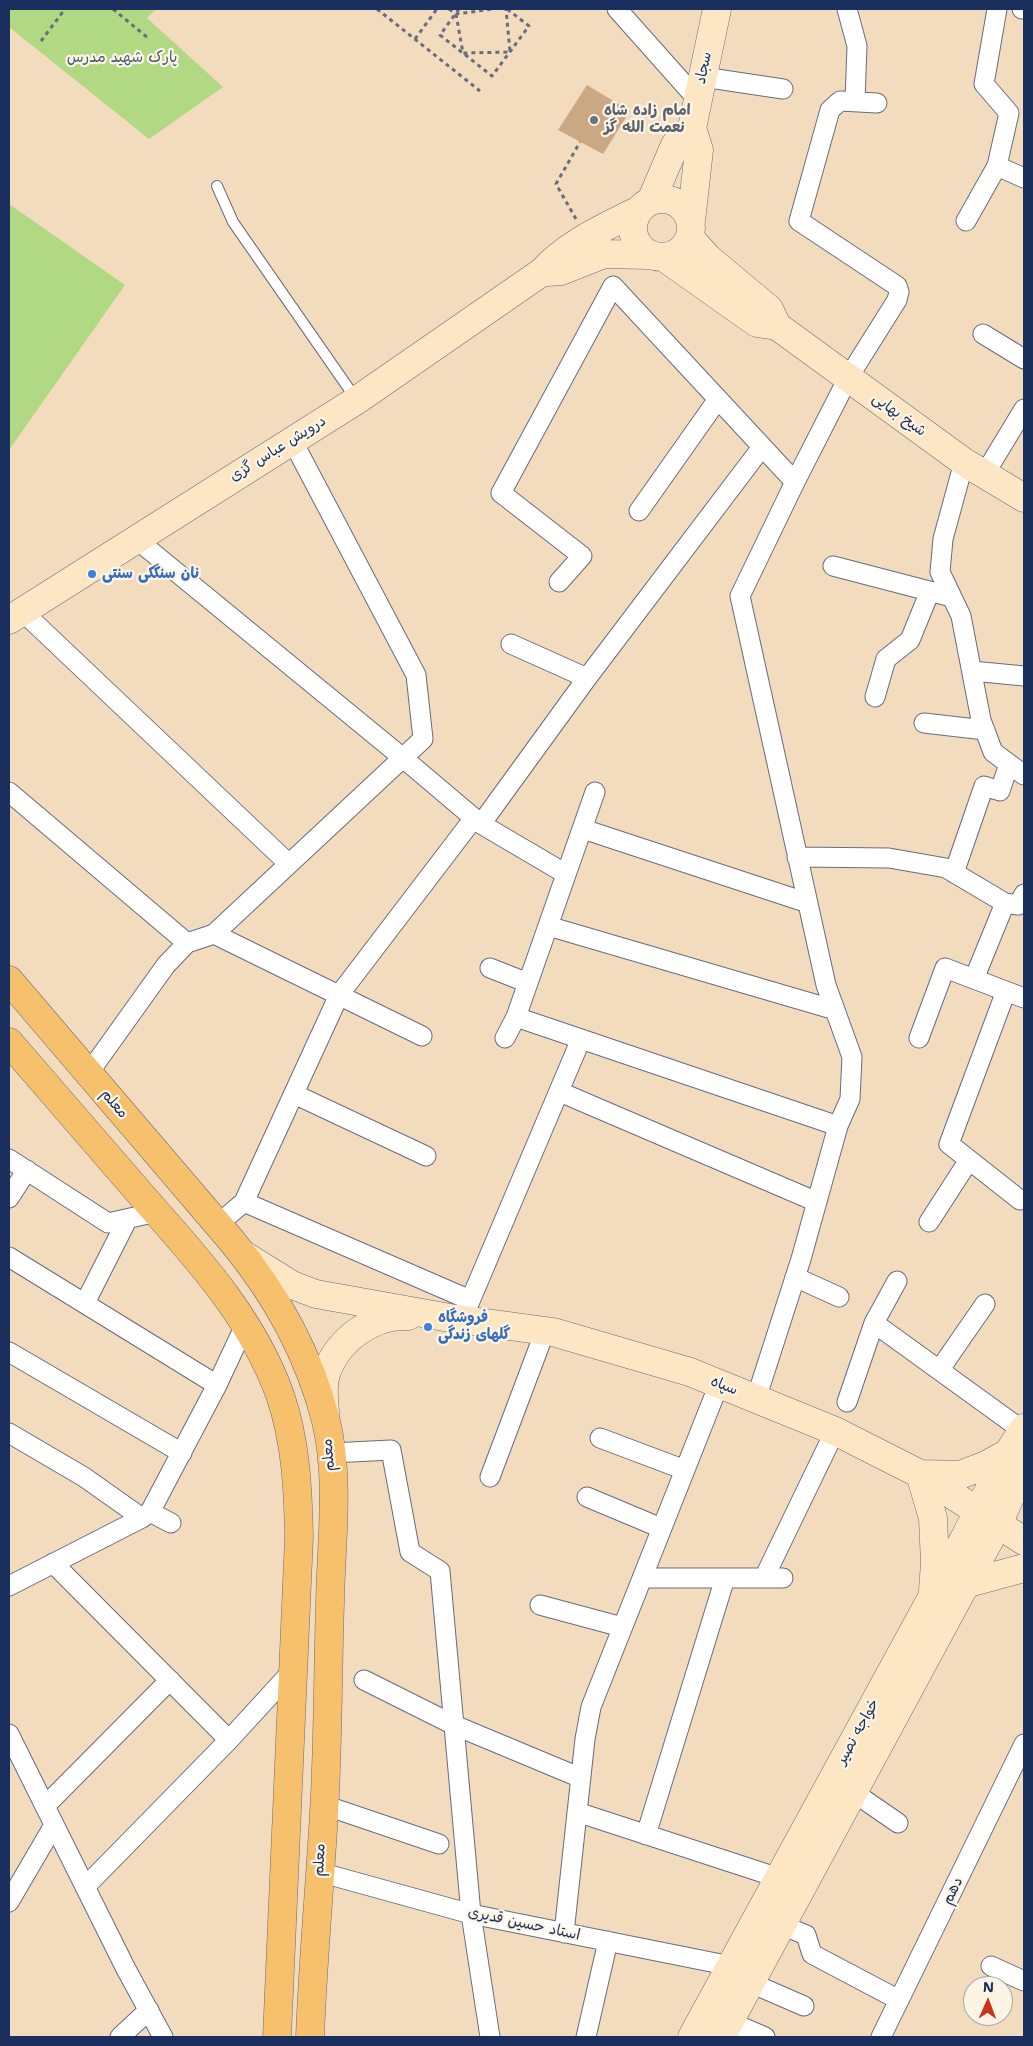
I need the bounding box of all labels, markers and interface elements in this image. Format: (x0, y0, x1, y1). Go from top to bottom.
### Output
park label: پارک شهید مدرس (67, 49, 177, 67)
street label: سجاد (692, 50, 716, 86)
place label: امام زاده شاه نعمت الله گز (604, 102, 691, 137)
marker: امام زاده شاه نعمت الله گز (588, 114, 600, 126)
street label: شیخ بهایی (868, 389, 930, 441)
street label: درویش عباس گزی (226, 412, 330, 486)
place label: نان سنگکی سنتی (102, 565, 199, 583)
marker: نان سنگکی سنتی (86, 568, 98, 580)
street label: معلم (97, 1086, 131, 1122)
place label: فروشگاه گلهای زندگی (438, 1309, 510, 1344)
marker: فروشگاه گلهای زندگی (422, 1321, 434, 1333)
street label: سپاه (708, 1372, 740, 1400)
street label: معلم (319, 1438, 339, 1472)
street label: خواجه نصیر (833, 1696, 883, 1768)
street label: معلم (310, 1843, 330, 1877)
street label: دهم (939, 1874, 967, 1908)
street label: استاد حسین قدیری (466, 1903, 582, 1945)
north arrow (963, 1976, 1013, 2026)
text: N (983, 1978, 994, 1996)

